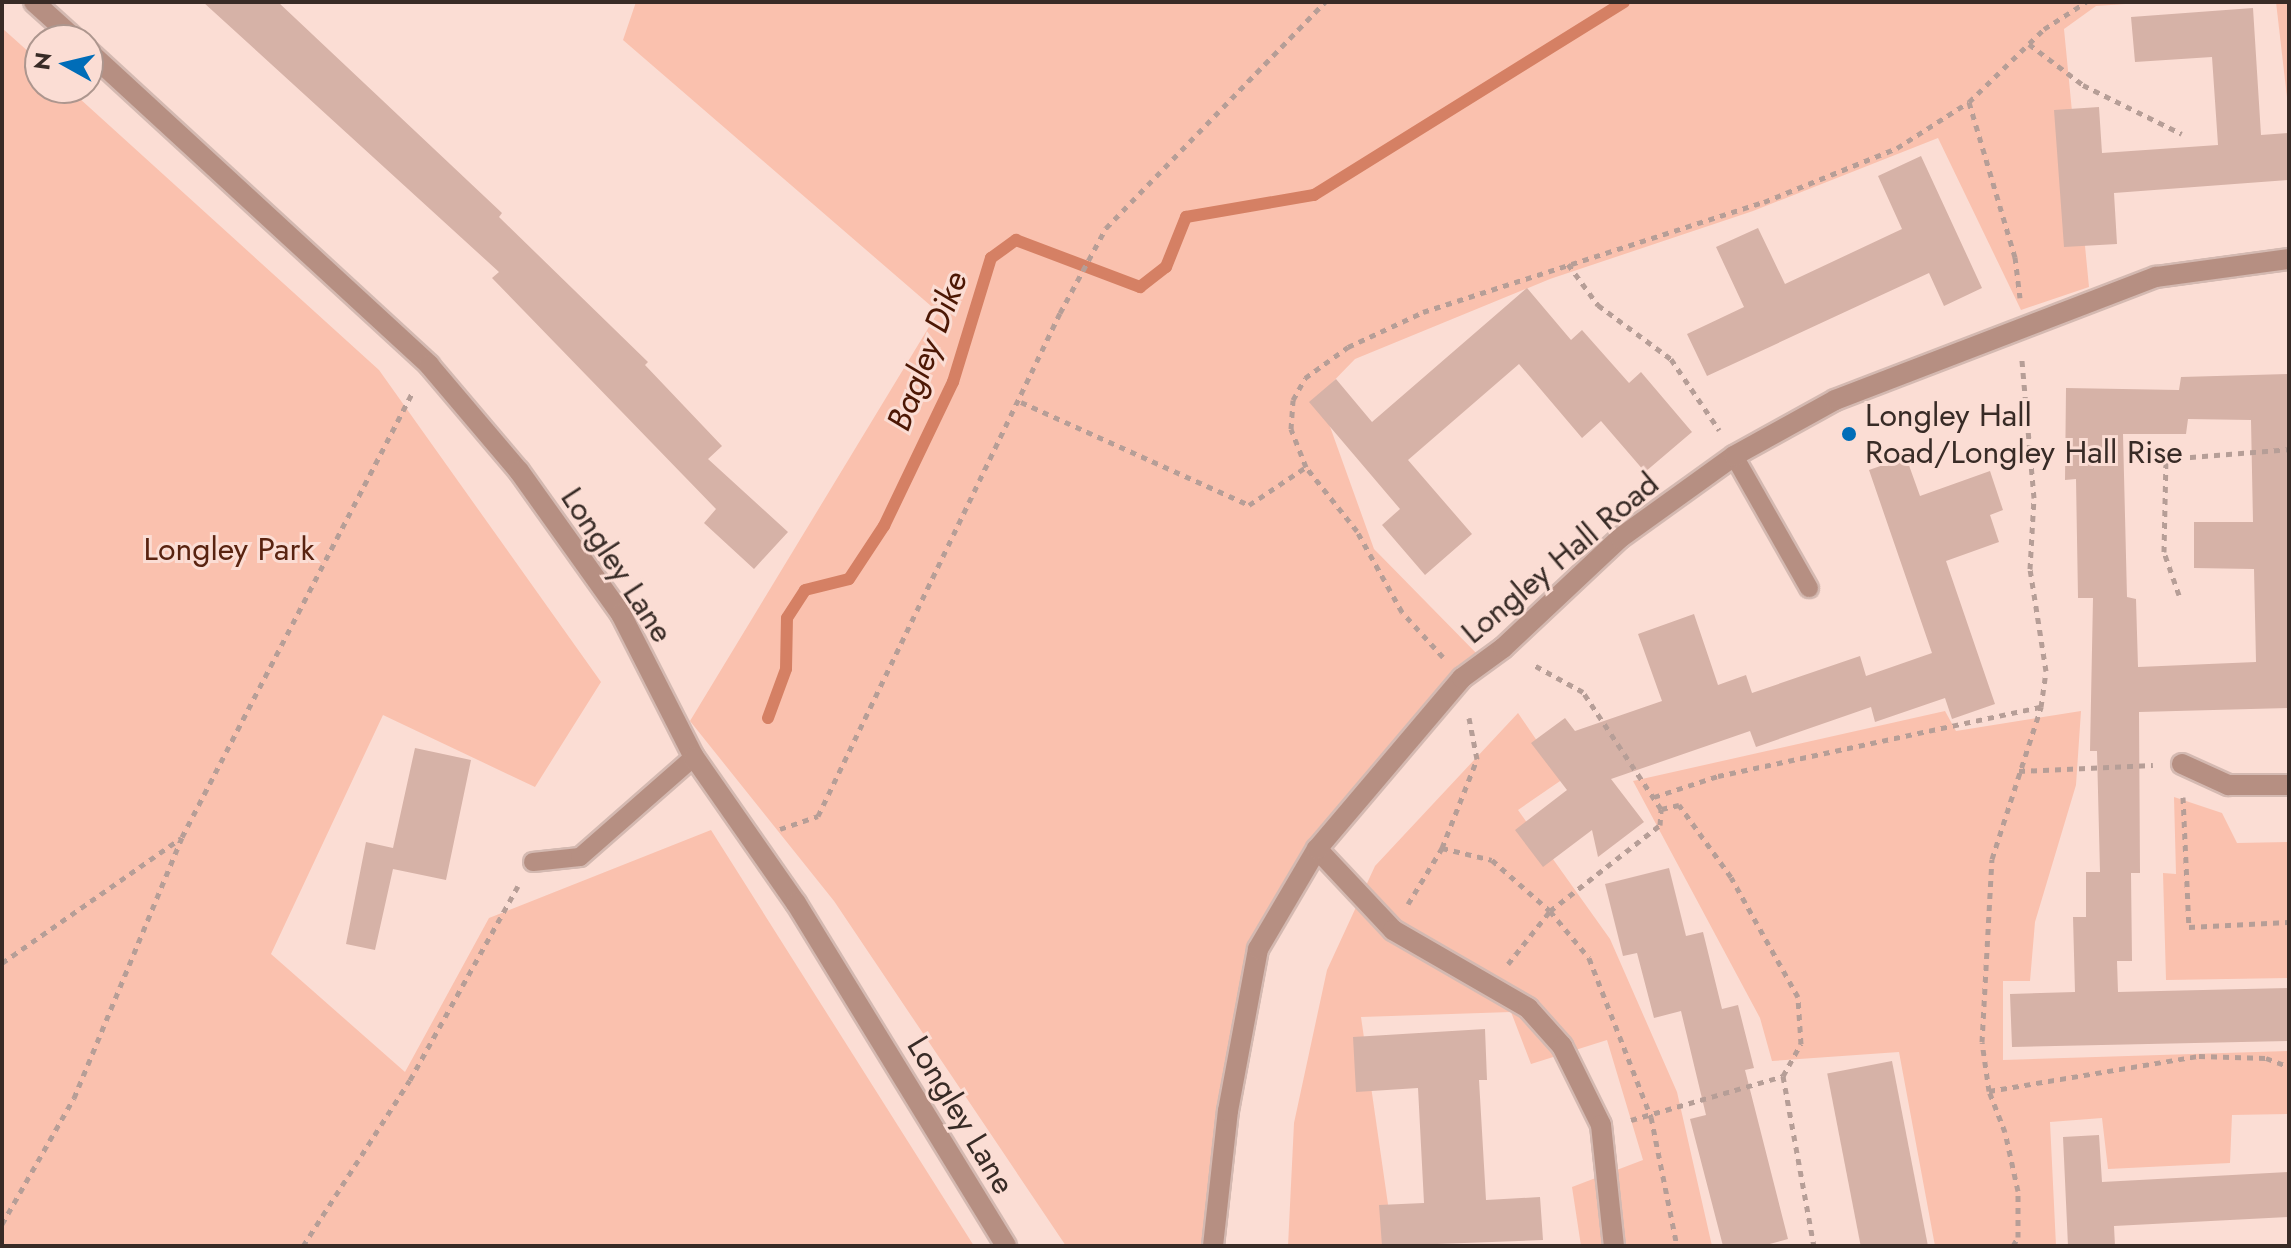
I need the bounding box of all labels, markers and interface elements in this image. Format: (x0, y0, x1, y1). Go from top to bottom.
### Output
north arrow (24, 24, 104, 104)
text: N (25, 50, 59, 72)
water label: Bagley Dike (878, 266, 976, 436)
place label: Longley Hall Road/Longley Hall Rise (1865, 397, 2183, 472)
marker: Longley Hall Road/Longley Hall Rise (1840, 425, 1858, 443)
street label: Longley Hall Road (1454, 464, 1666, 652)
street label: Longley Lane (553, 480, 681, 650)
park label: Longley Park (144, 530, 314, 568)
street label: Longley Lane (899, 1029, 1023, 1201)

